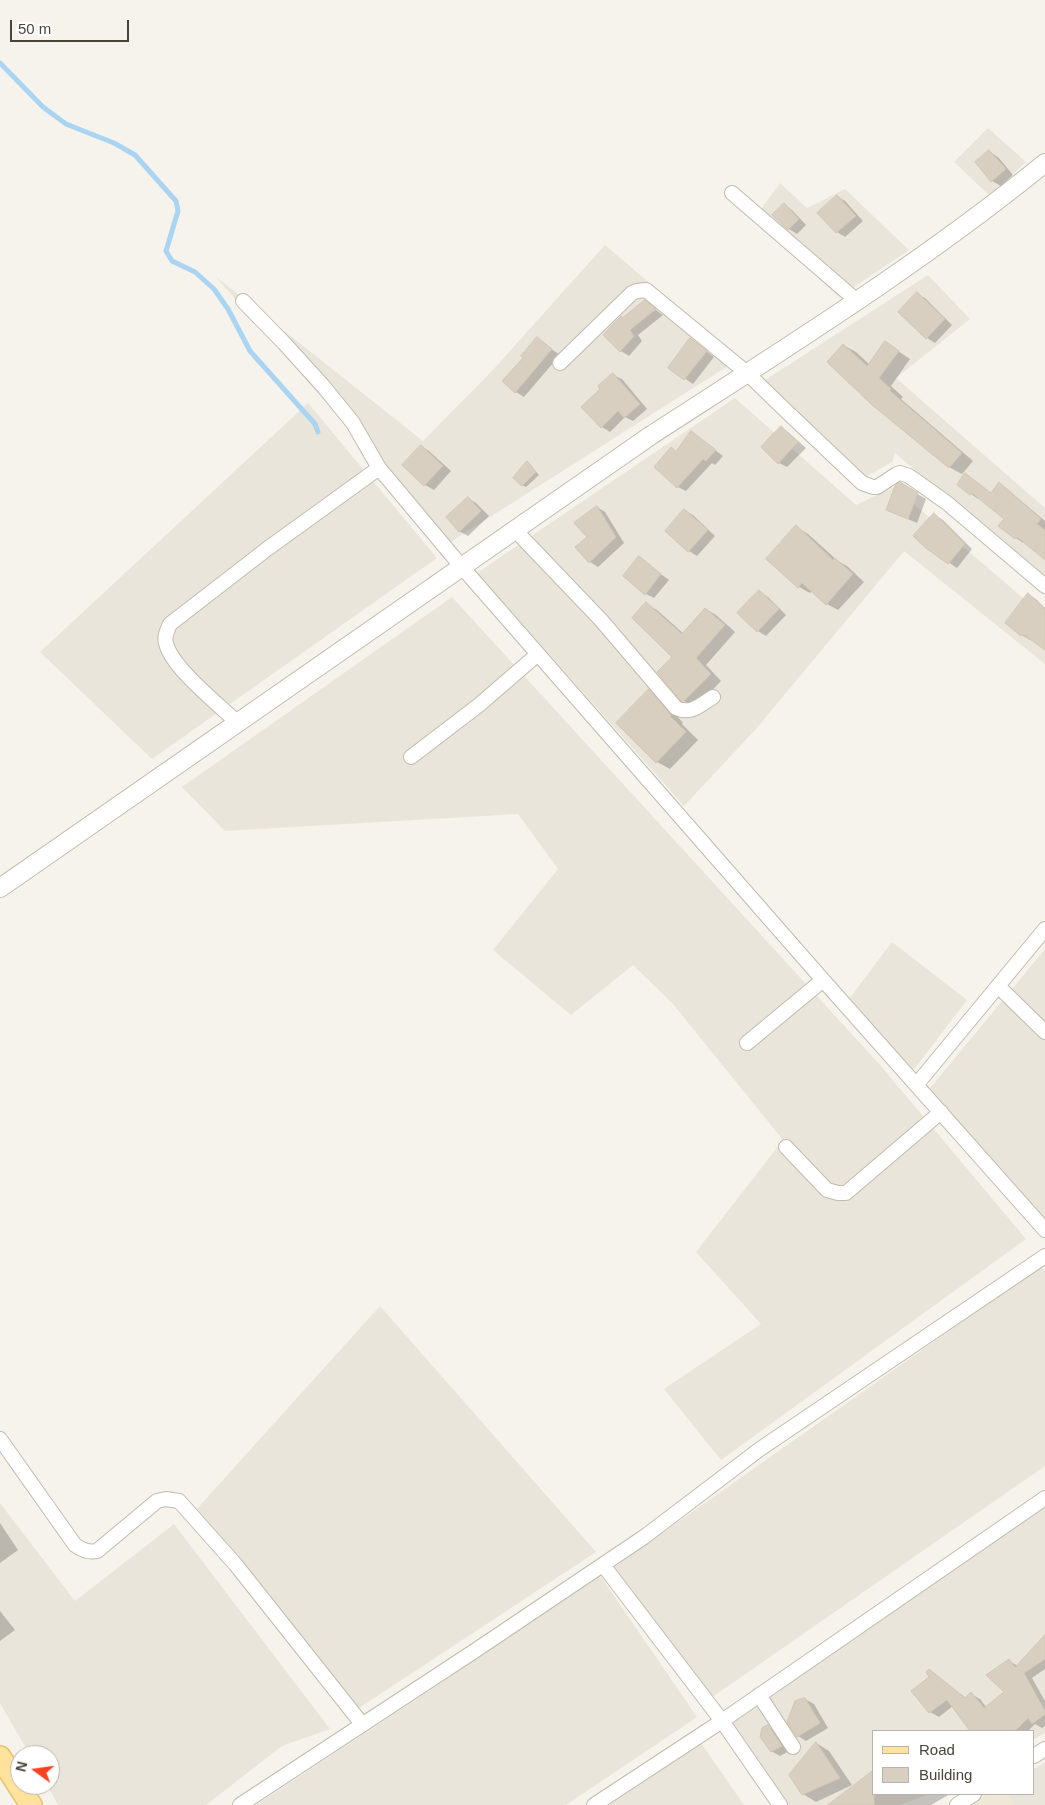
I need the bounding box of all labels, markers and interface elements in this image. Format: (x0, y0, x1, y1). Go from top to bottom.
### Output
scale bar (12, 10, 131, 42)
text: 50 m (18, 20, 51, 37)
legend (872, 1730, 1035, 1795)
text: Road (919, 1741, 955, 1758)
north arrow (10, 1745, 60, 1795)
text: N (12, 1760, 30, 1773)
text: Building (919, 1766, 972, 1783)

